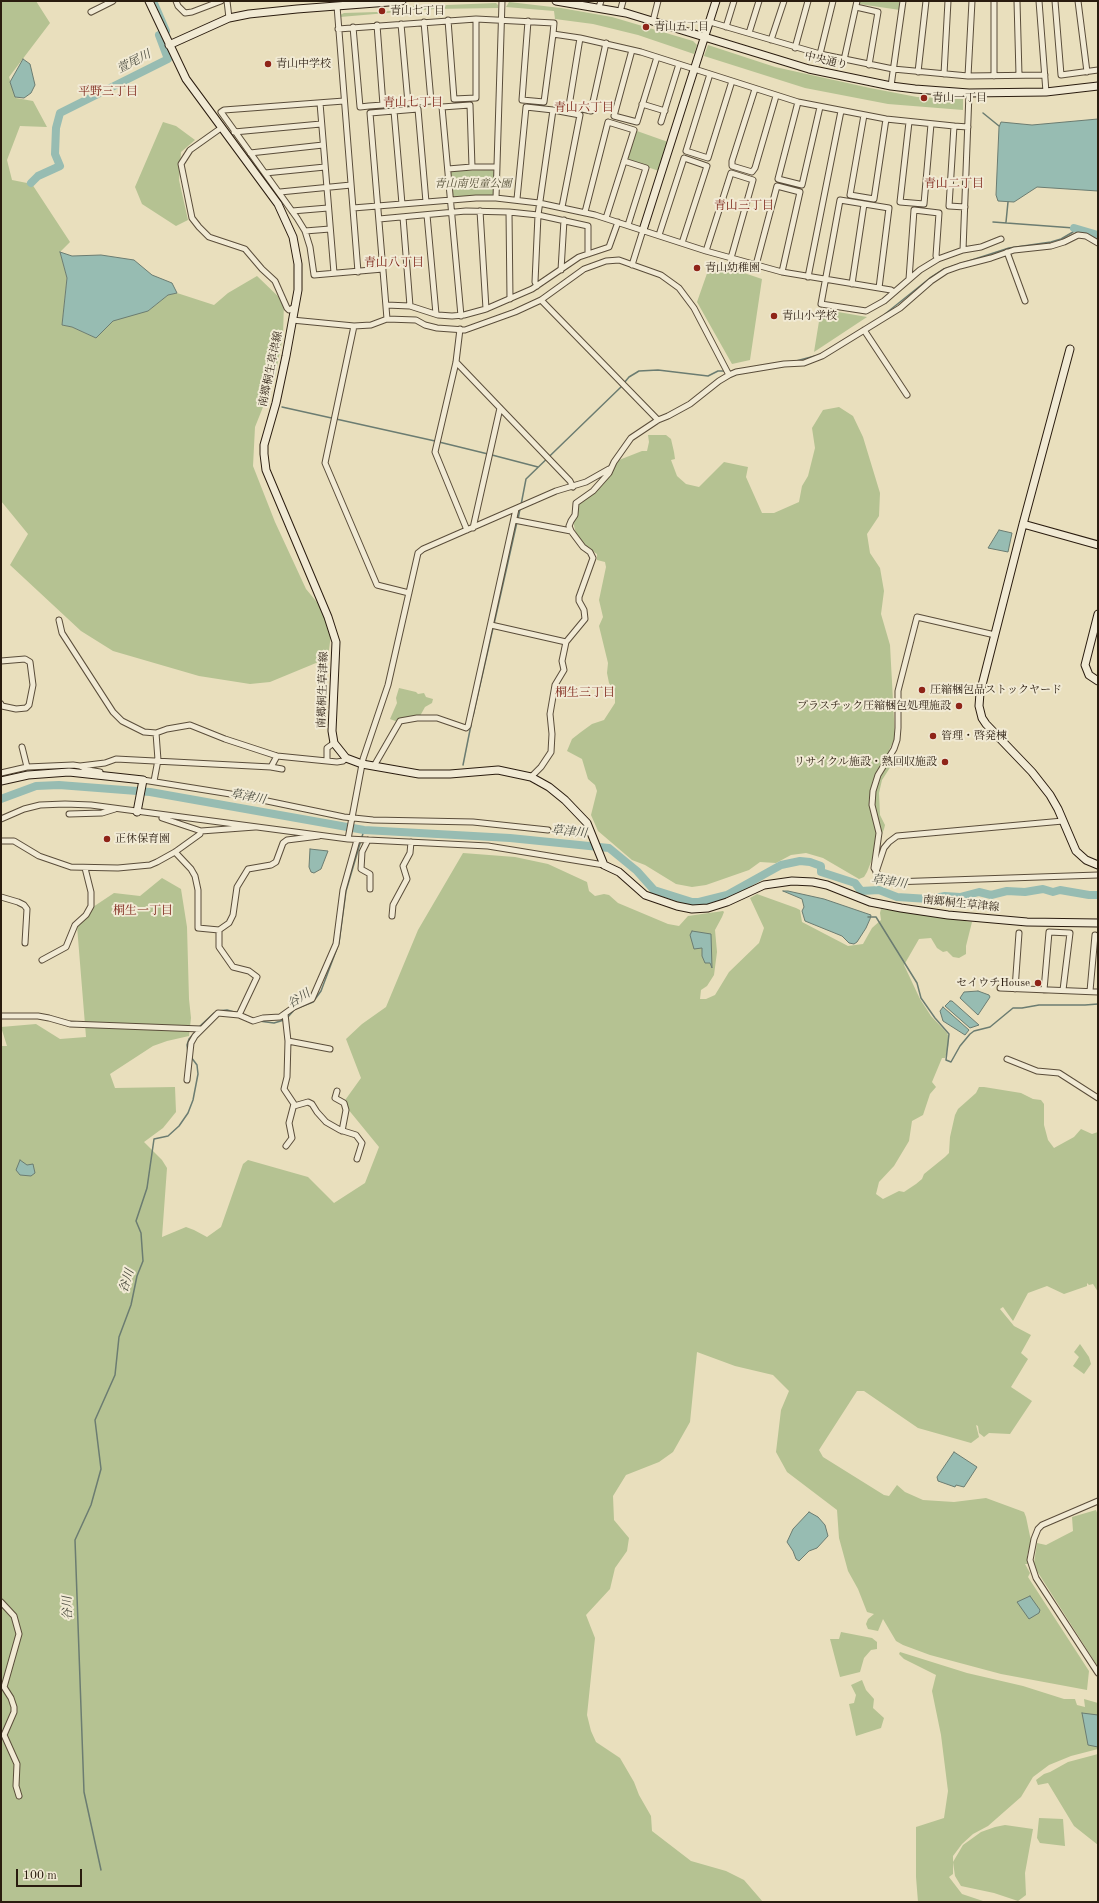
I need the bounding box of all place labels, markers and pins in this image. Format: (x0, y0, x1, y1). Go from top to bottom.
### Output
place label: 青山七丁目 (390, 4, 445, 18)
marker: 青山七丁目 (377, 6, 387, 16)
place label: 青山五丁目 (654, 20, 709, 34)
marker: 青山五丁目 (641, 22, 651, 32)
place label: 青山中学校 (276, 57, 331, 71)
marker: 青山中学校 (263, 59, 273, 69)
place label: 青山一丁目 (932, 91, 987, 105)
marker: 青山一丁目 (919, 93, 929, 103)
place label: 青山幼稚園 (705, 261, 760, 275)
marker: 青山幼稚園 (692, 263, 702, 273)
place label: 青山小学校 (782, 309, 837, 323)
marker: 青山小学校 (769, 311, 779, 321)
place label: 圧縮梱包品ストックヤード (930, 683, 1062, 697)
marker: 圧縮梱包品ストックヤード (917, 685, 927, 695)
place label: プラスチック圧縮梱包処理施設 (797, 699, 951, 713)
marker: プラスチック圧縮梱包処理施設 (954, 701, 964, 711)
place label: 管理・啓発棟 (941, 729, 1007, 743)
marker: 管理・啓発棟 (928, 731, 938, 741)
place label: リサイクル施設・熱回収施設 (794, 755, 937, 769)
marker: リサイクル施設・熱回収施設 (940, 757, 950, 767)
place label: 正休保育園 (115, 832, 170, 846)
marker: 正休保育園 (102, 834, 112, 844)
place label: セイウチHouse (956, 976, 1030, 990)
marker: セイウチHouse (1033, 978, 1043, 988)

